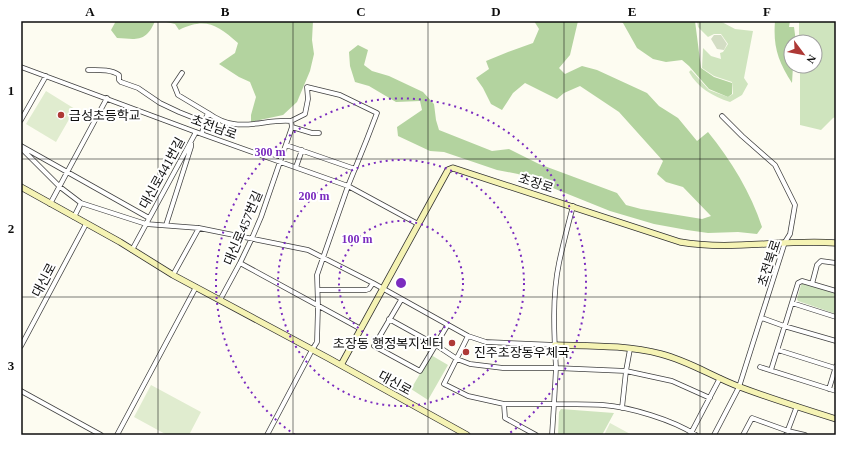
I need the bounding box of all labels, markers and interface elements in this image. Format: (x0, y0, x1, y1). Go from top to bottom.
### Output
text: A (85, 4, 95, 19)
text: B (221, 4, 230, 19)
text: C (356, 4, 366, 19)
text: D (491, 4, 501, 19)
text: E (628, 4, 636, 19)
text: F (763, 4, 771, 19)
north arrow (783, 34, 823, 74)
text: N (804, 53, 819, 66)
text: 1 (8, 83, 14, 98)
place label: 금성초등학교 (69, 108, 141, 123)
marker: 금성초등학교 (56, 110, 66, 120)
street label: 초전남로 (189, 112, 239, 142)
street label: 대신로441번길 (136, 135, 188, 211)
text: 300 m (255, 145, 286, 159)
street label: 초장로 (517, 170, 555, 196)
street label: 대신로457번길 (221, 189, 265, 267)
text: 200 m (299, 189, 330, 203)
text: 2 (8, 221, 14, 236)
text: 100 m (342, 232, 373, 246)
street label: 초전북로 (754, 238, 784, 288)
street label: 대신로 (29, 261, 59, 299)
centre of rings (394, 276, 408, 290)
place label: 초장동 행정복지센터 (333, 336, 444, 351)
marker: 초장동 행정복지센터 (447, 338, 457, 348)
place label: 진주초장동우체국 (474, 345, 570, 360)
marker: 진주초장동우체국 (461, 347, 471, 357)
text: 3 (8, 358, 15, 373)
street label: 대신로 (376, 368, 414, 398)

